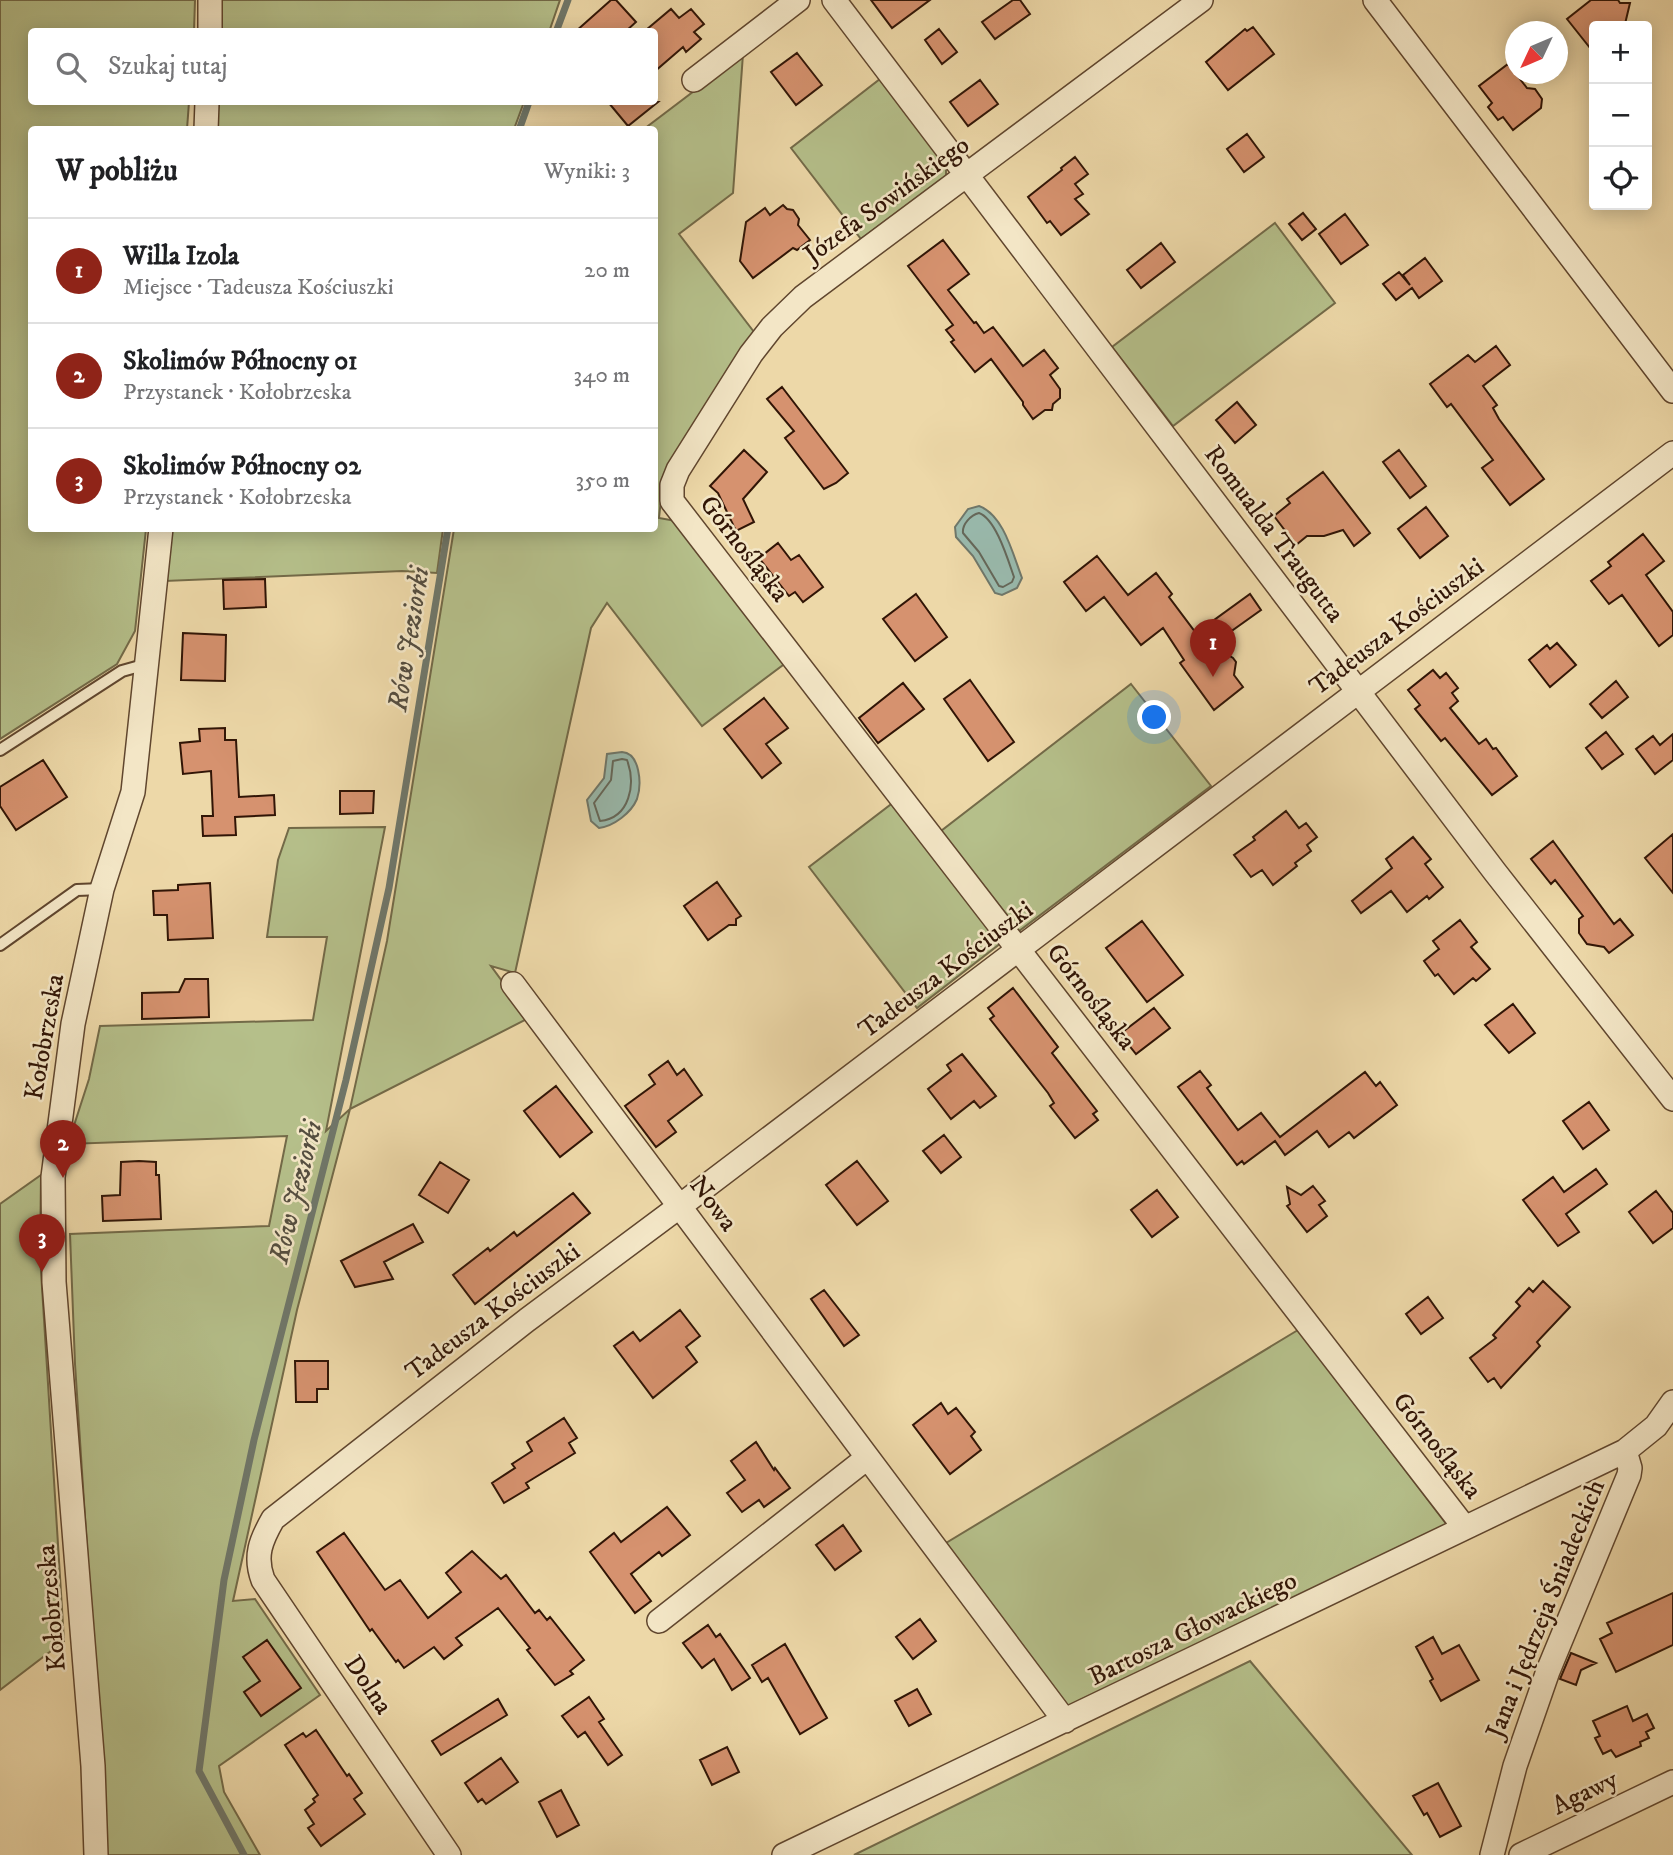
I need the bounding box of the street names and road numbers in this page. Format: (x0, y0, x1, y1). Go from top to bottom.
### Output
street label: Józefa Sowińskiego (796, 129, 976, 272)
street label: Romualda Traugutta (1197, 439, 1351, 629)
street label: Górnośląska (692, 489, 796, 609)
street label: Tadeusza Kościuszki (1303, 550, 1491, 704)
street label: Tadeusza Kościuszki (852, 893, 1040, 1047)
street label: Górnośląska (1039, 937, 1143, 1057)
street label: Kołobrzeska (18, 971, 72, 1103)
street label: Nowa (681, 1170, 745, 1238)
street label: Tadeusza Kościuszki (399, 1235, 587, 1389)
street label: Górnośląska (1385, 1386, 1489, 1506)
street label: Jana i Jędrzeja Śniadeckich (1477, 1474, 1613, 1745)
street label: Kołobrzeska (30, 1543, 74, 1673)
street label: Bartosza Głowackiego (1083, 1564, 1303, 1694)
street label: Dolna (336, 1649, 400, 1721)
street label: Agawy (1547, 1763, 1624, 1823)

